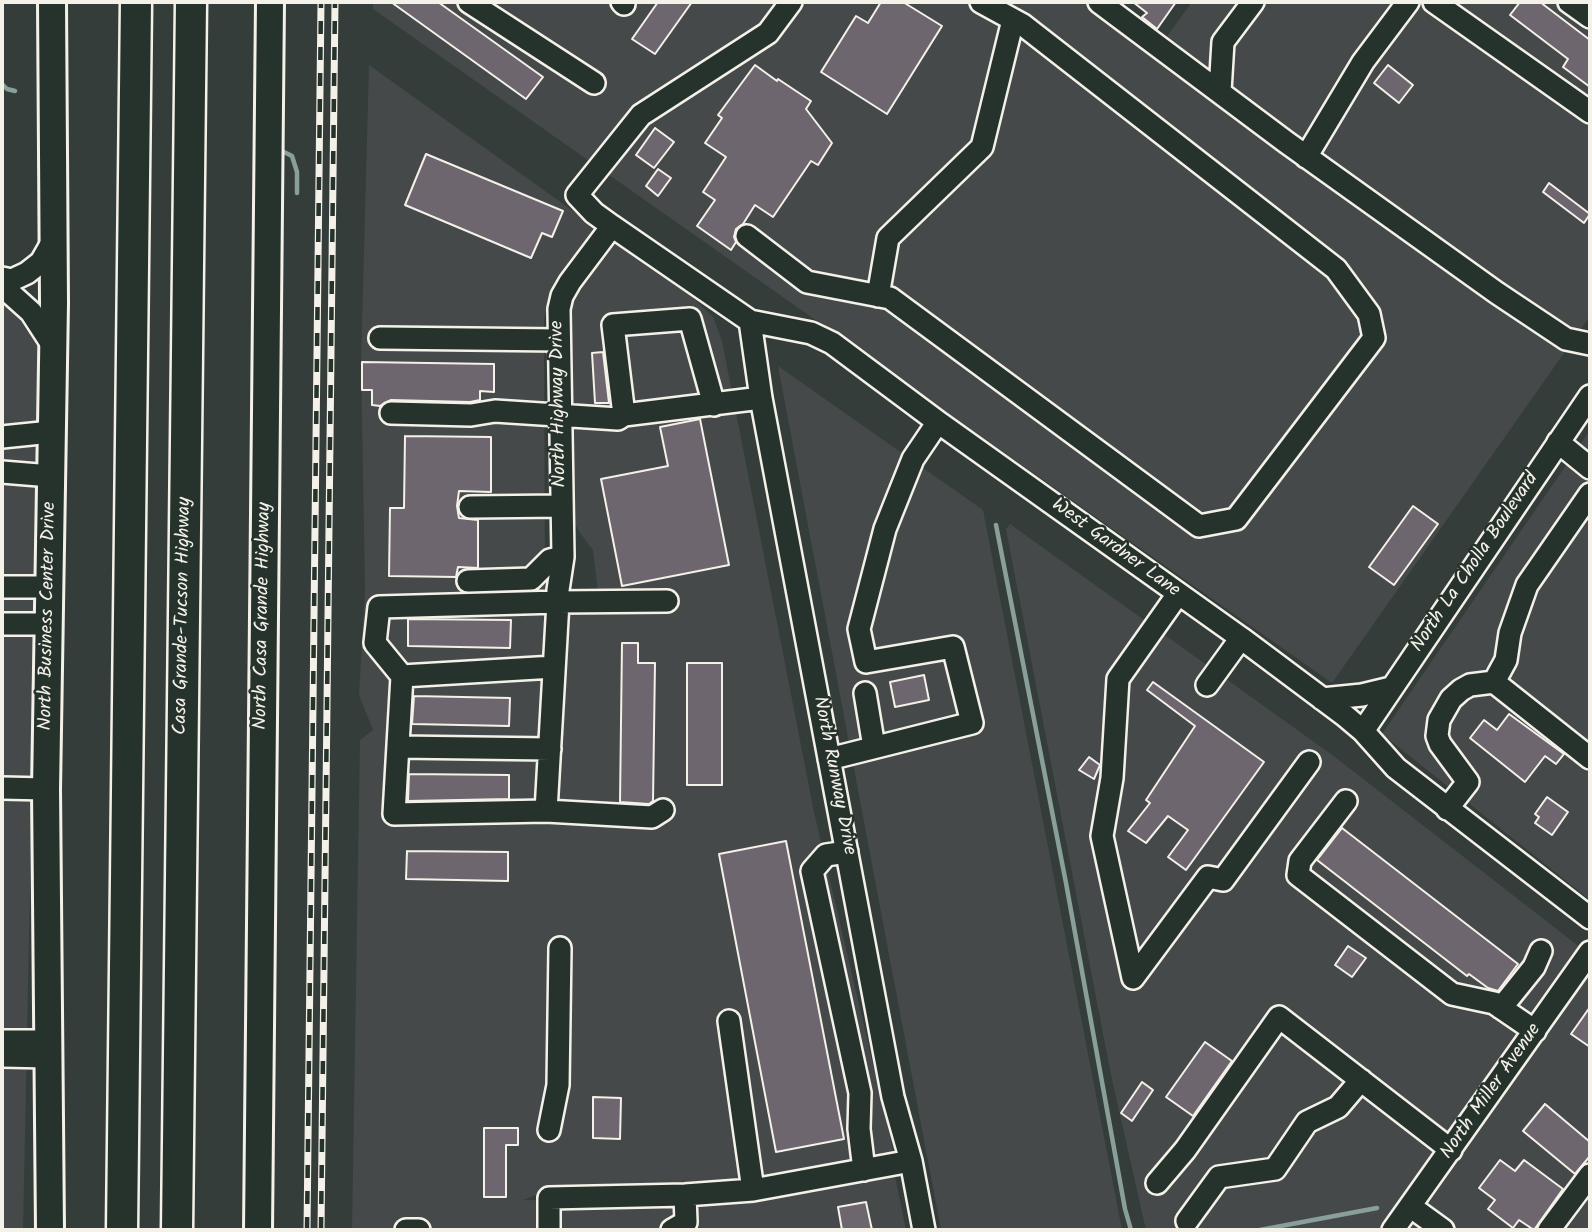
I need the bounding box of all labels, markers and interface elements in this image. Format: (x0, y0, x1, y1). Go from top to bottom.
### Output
street label: North Highway Drive (547, 320, 573, 488)
street label: North La Cholla Boulevard (1407, 469, 1545, 657)
street label: West Gardner Lane (1046, 495, 1184, 603)
street label: Casa Grande-Tucson Highway (171, 497, 197, 735)
street label: North Business Center Drive (36, 501, 62, 731)
street label: North Casa Grande Highway (251, 502, 277, 730)
street label: North Runway Drive (806, 695, 860, 857)
street label: North Miller Avenue (1437, 1020, 1547, 1164)

